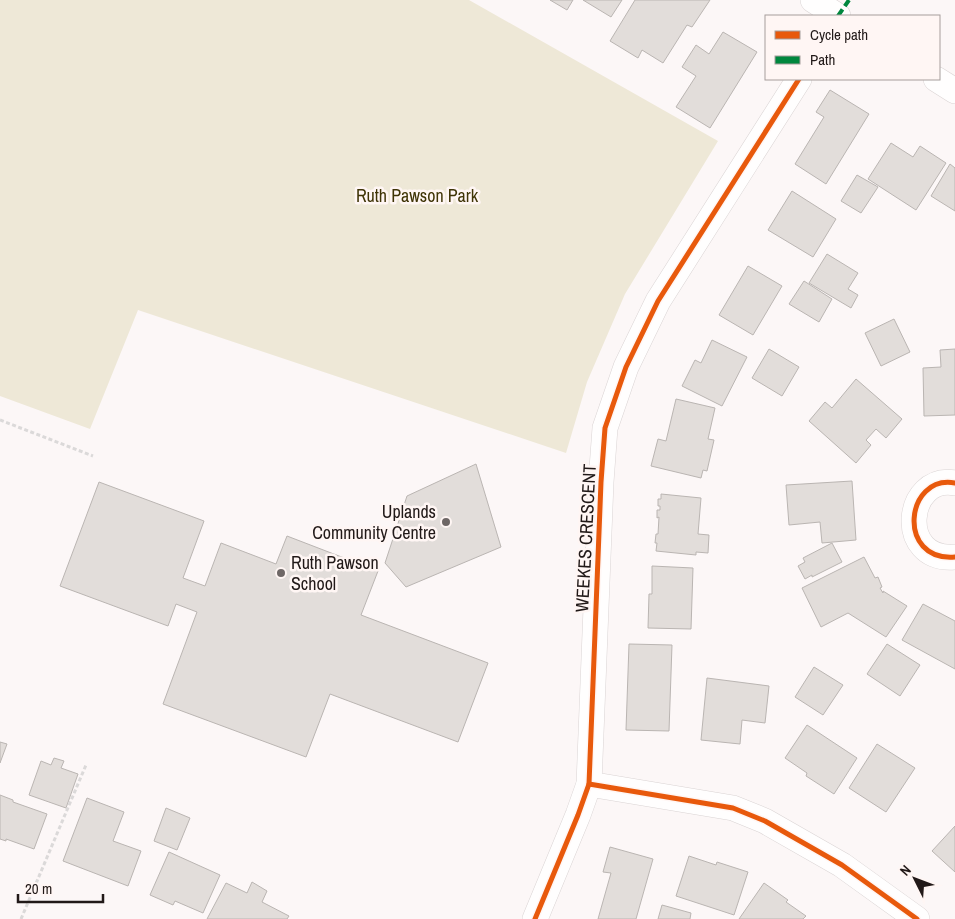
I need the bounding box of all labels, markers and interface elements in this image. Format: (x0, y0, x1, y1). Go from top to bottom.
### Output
legend (765, 15, 940, 80)
text: Cycle path (810, 24, 868, 45)
text: Path (810, 49, 835, 70)
park label: Ruth Pawson Park (356, 183, 479, 208)
street label: WEEKES CRESCENT (569, 463, 602, 613)
place label: Uplands Community Centre (312, 499, 436, 545)
marker: Uplands Community Centre (440, 516, 452, 528)
place label: Ruth Pawson School (291, 550, 379, 596)
marker: Ruth Pawson School (275, 567, 287, 579)
north arrow (890, 854, 940, 904)
text: N (896, 861, 915, 879)
scale bar (18, 872, 102, 904)
text: 20 m (25, 878, 52, 899)

